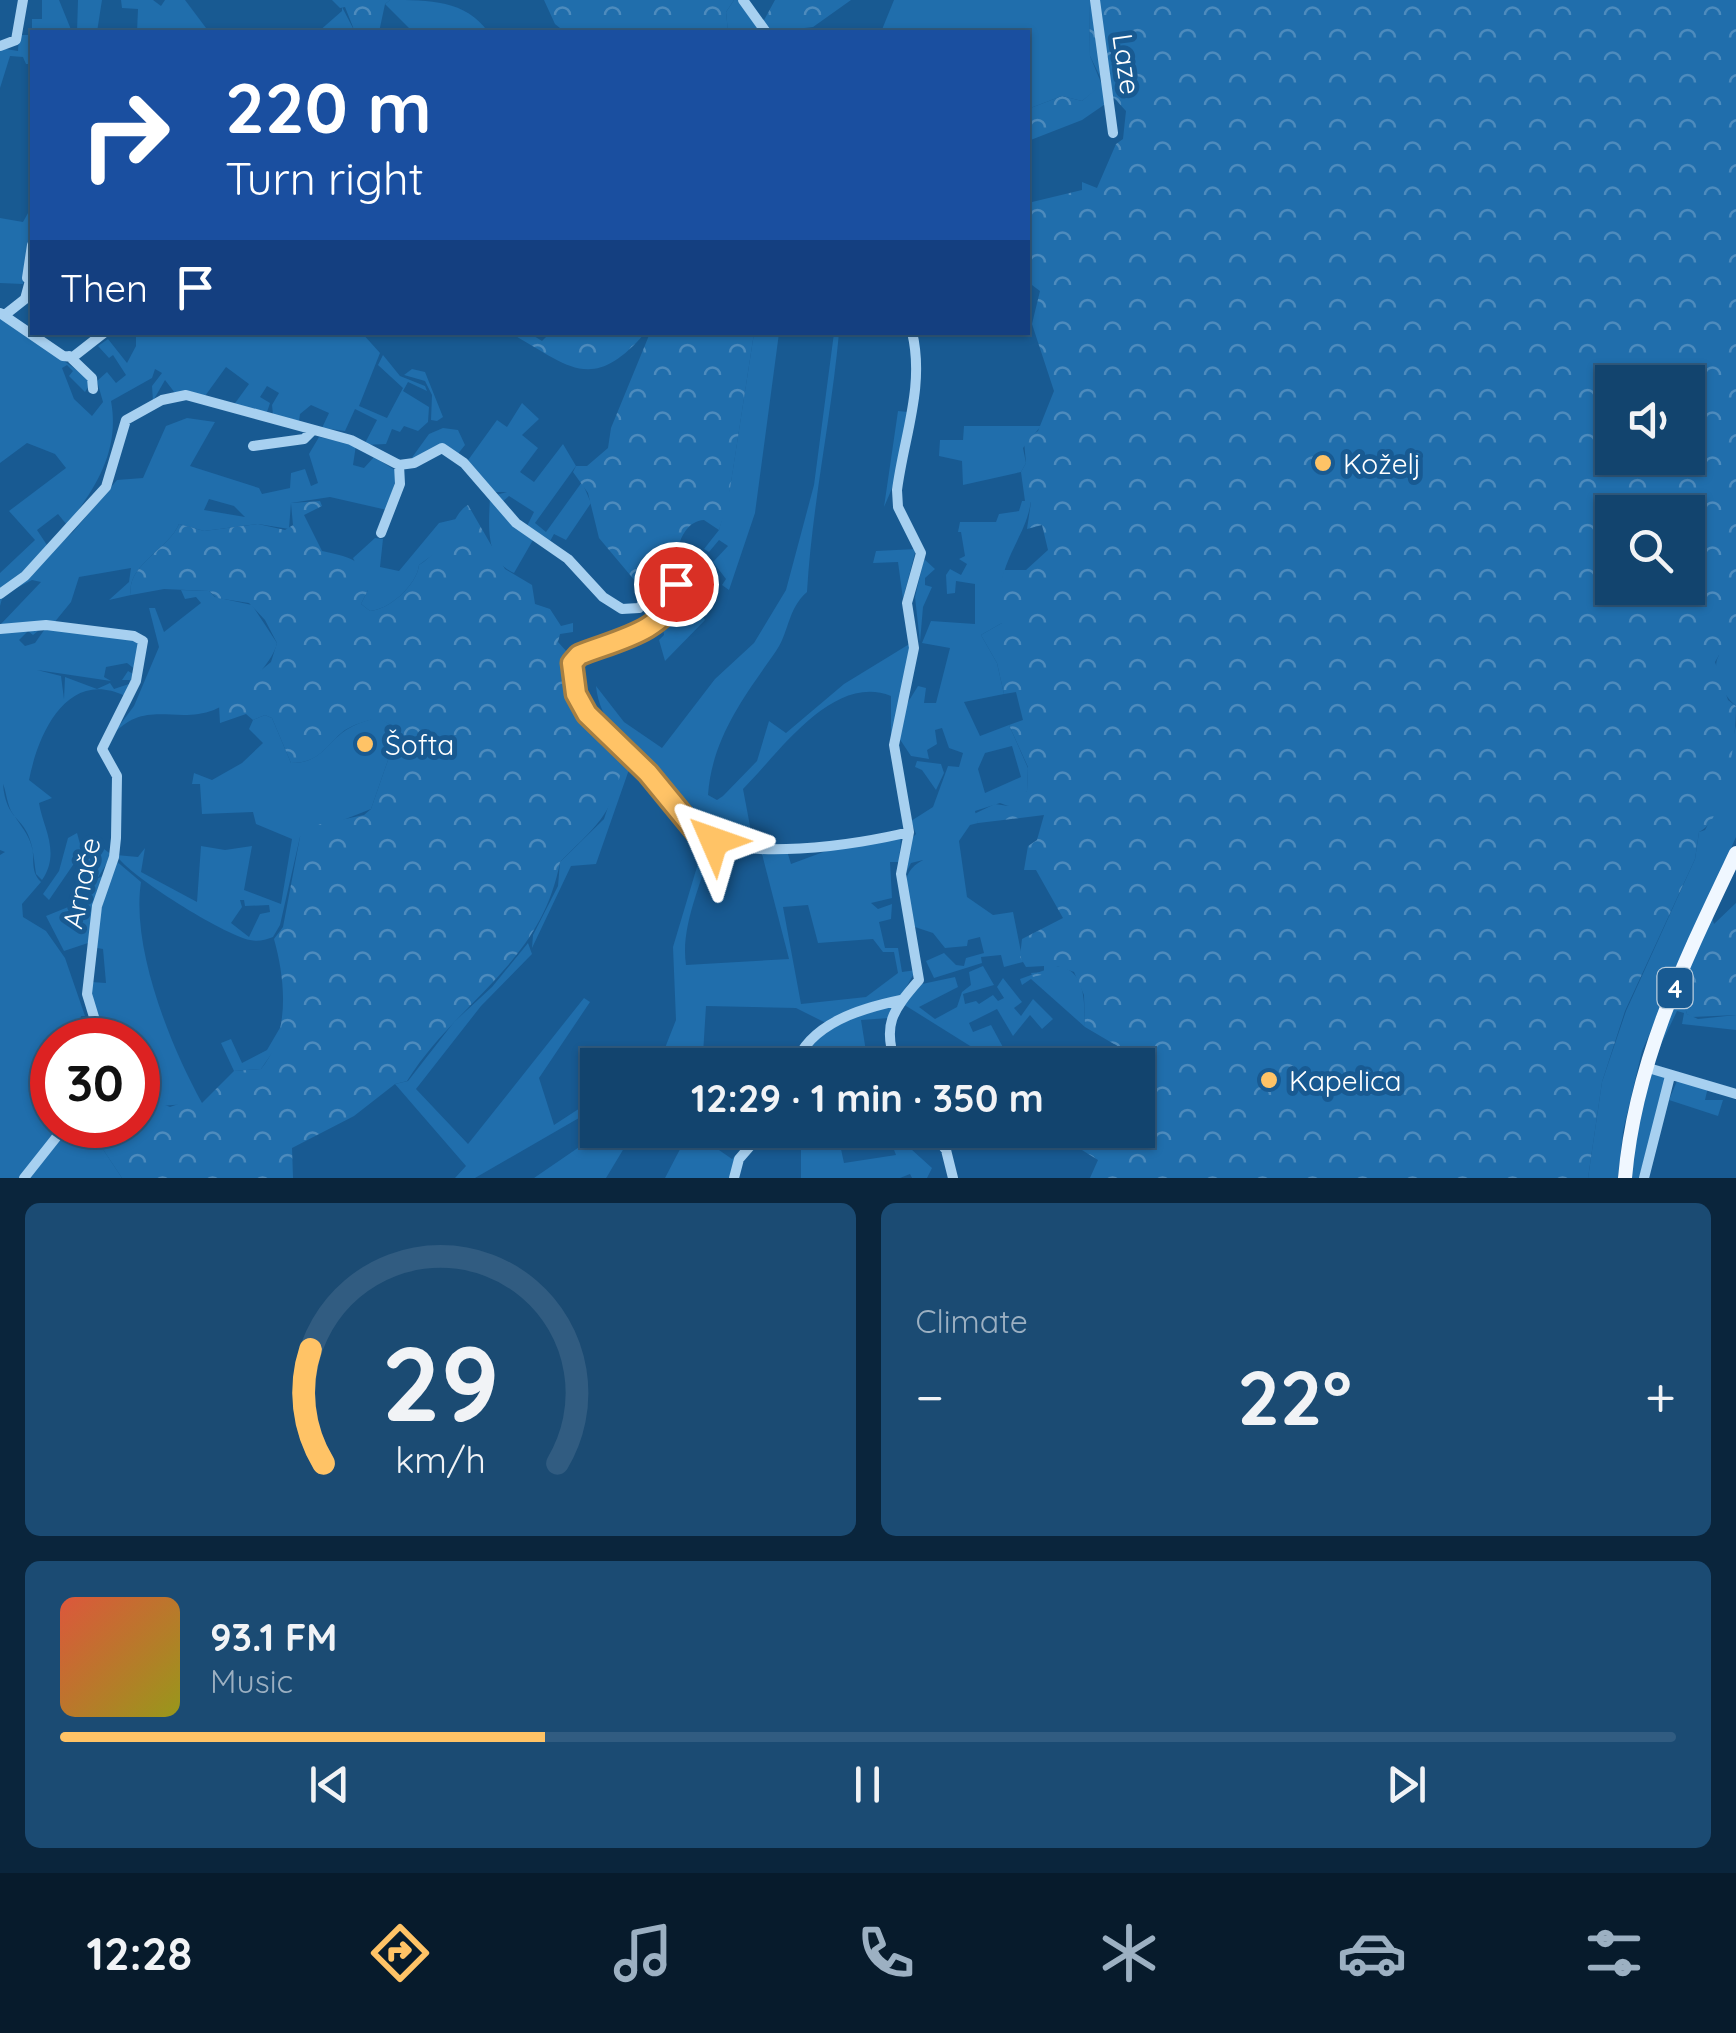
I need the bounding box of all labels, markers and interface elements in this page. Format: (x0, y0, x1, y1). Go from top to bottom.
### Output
street label: Laze (1105, 31, 1149, 97)
text: 220 m (225, 63, 432, 151)
icon: right (60, 70, 190, 200)
text: Turn right (225, 150, 424, 206)
icon: arrive (168, 260, 223, 315)
text: Then (60, 264, 148, 312)
map controls (1595, 365, 1705, 605)
button: sound (1595, 365, 1705, 475)
place label: Koželj (1343, 446, 1421, 481)
marker: Koželj (1312, 452, 1334, 474)
button: search (1595, 495, 1705, 605)
pin (634, 542, 719, 627)
icon: arrive (649, 557, 704, 612)
place label: Šofta (385, 727, 454, 762)
marker: Šofta (354, 733, 376, 755)
position arrow (662, 789, 766, 893)
street label: Arnače (54, 834, 108, 932)
road number: 4 (1658, 968, 1692, 1008)
speed limit sign: 30 (30, 1018, 160, 1148)
place label: Kapelica (1289, 1063, 1402, 1098)
marker: Kapelica (1258, 1069, 1280, 1091)
text: 12:29 · 1 min · 350 m (691, 1074, 1044, 1122)
text: Climate (916, 1301, 1028, 1341)
text: 29 (381, 1317, 499, 1447)
text: 22° (1237, 1350, 1352, 1444)
text: − (916, 1362, 944, 1431)
text: + (1645, 1362, 1676, 1431)
text: km/h (395, 1437, 486, 1482)
text: 93.1 FM (210, 1613, 337, 1661)
text: Music (210, 1661, 293, 1701)
icon: previous (302, 1757, 357, 1812)
icon: pause (840, 1757, 895, 1812)
icon: next (1379, 1757, 1434, 1812)
icon: directions (365, 1918, 435, 1988)
icon: music (608, 1918, 678, 1988)
icon: phone (851, 1918, 921, 1988)
icon: climate (1094, 1918, 1164, 1988)
icon: car (1337, 1918, 1407, 1988)
icon: filters (1579, 1918, 1649, 1988)
text: 12:28 (86, 1925, 192, 1981)

